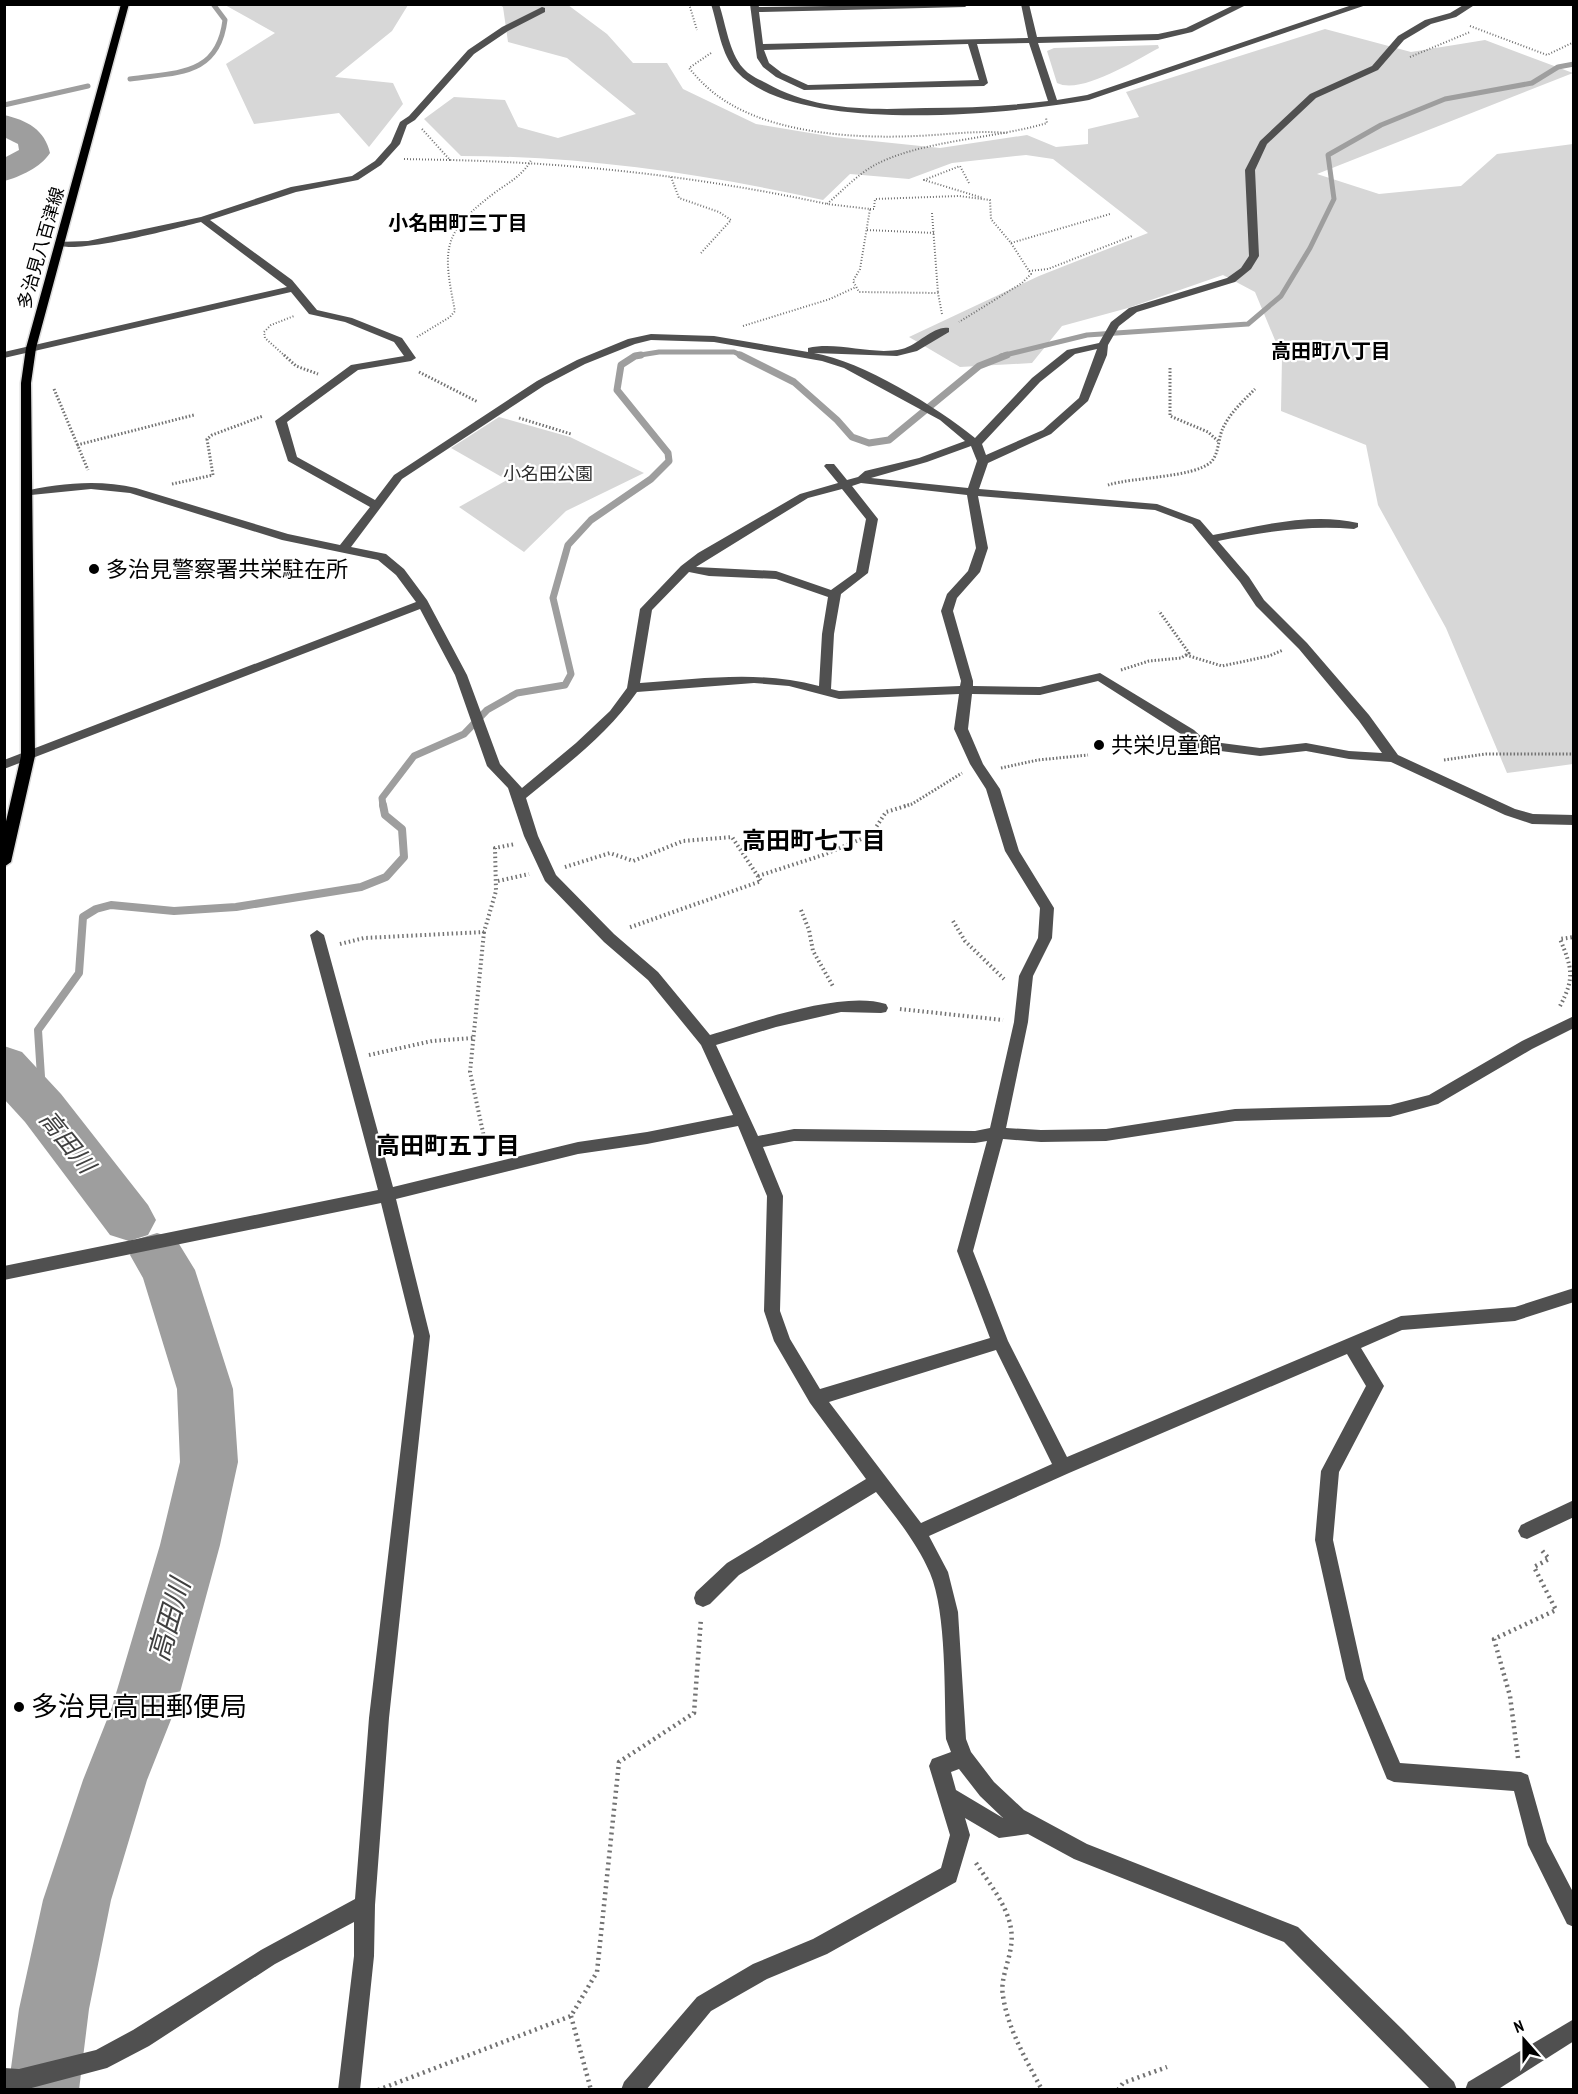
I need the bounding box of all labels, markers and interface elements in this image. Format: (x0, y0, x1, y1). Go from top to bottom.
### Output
street label: 多治見八百津線 (12, 184, 69, 312)
district label: 小名田町三丁目 (388, 210, 528, 236)
district label: 高田町八丁目 (1271, 338, 1391, 364)
park label: 小名田公園 (503, 462, 593, 485)
place label: 多治見警察署共栄駐在所 (106, 555, 348, 583)
marker: 多治見警察署共栄駐在所 (87, 562, 101, 576)
place label: 共栄児童館 (1111, 731, 1221, 759)
marker: 共栄児童館 (1092, 738, 1106, 752)
district label: 高田町七丁目 (742, 825, 886, 856)
water label: 高田川 (33, 1104, 104, 1182)
district label: 高田町五丁目 (376, 1130, 520, 1161)
water label: 高田川 (139, 1572, 199, 1665)
place label: 多治見高田郵便局 (31, 1689, 247, 1723)
marker: 多治見高田郵便局 (12, 1700, 26, 1714)
north arrow (1494, 2010, 1554, 2070)
text: N (1511, 2015, 1526, 2037)

